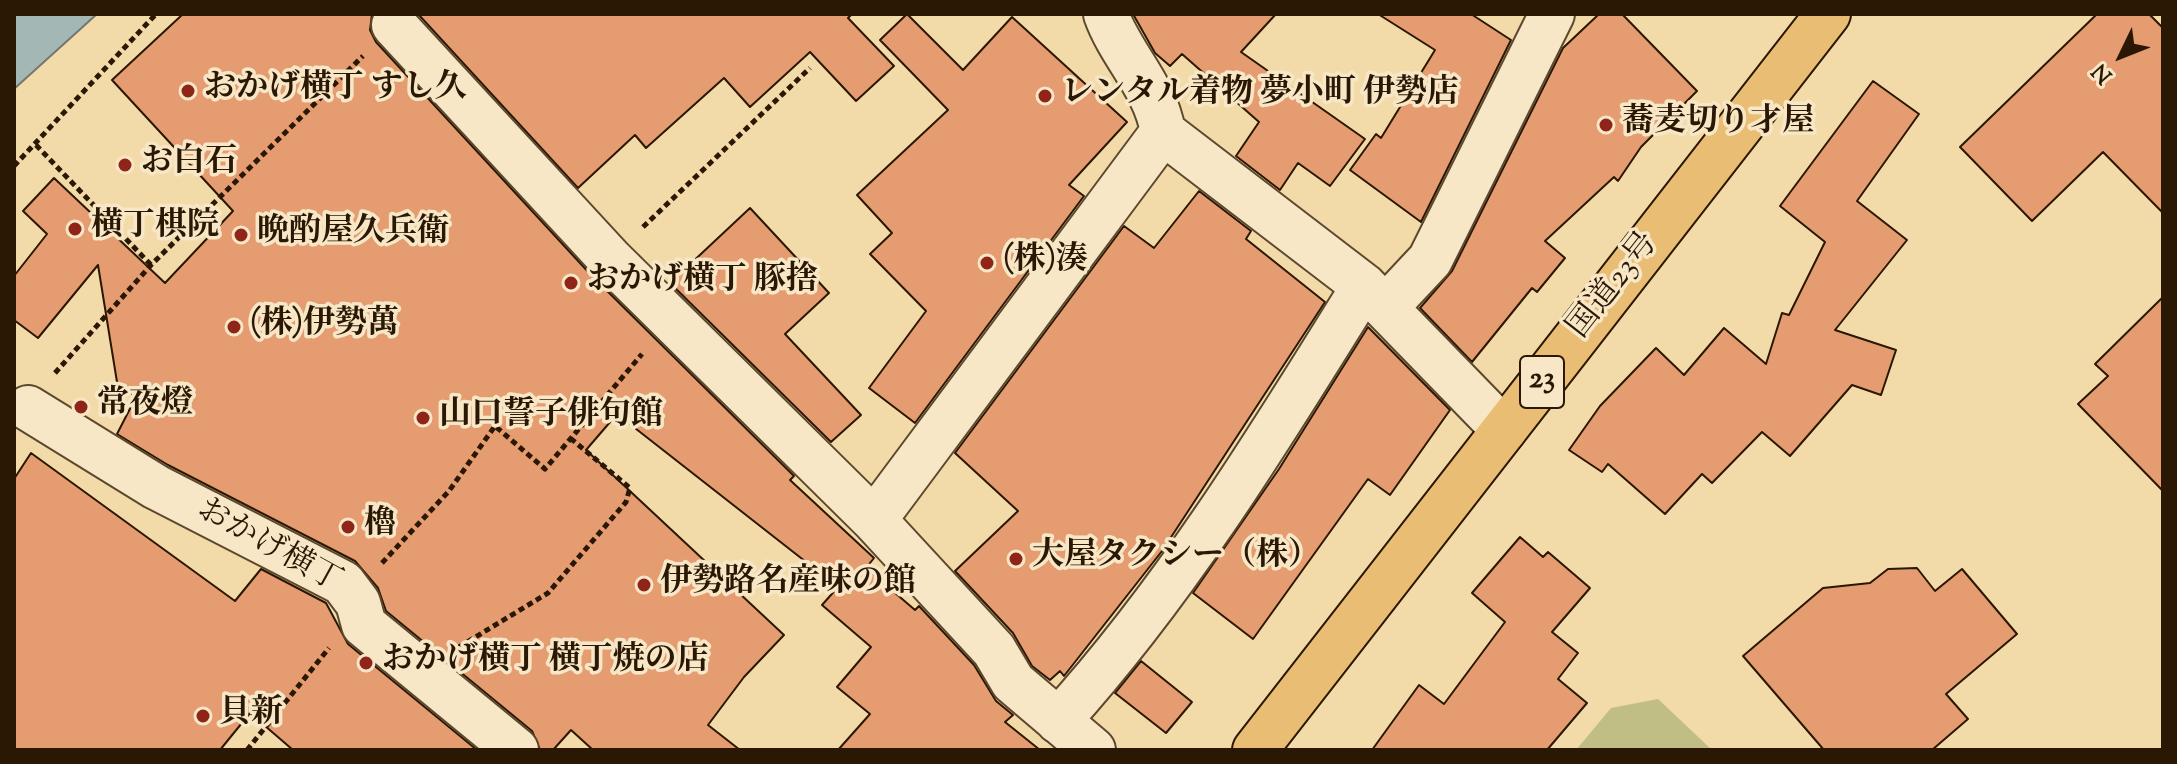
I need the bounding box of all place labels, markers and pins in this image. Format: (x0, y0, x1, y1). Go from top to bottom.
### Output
place label: おかげ横丁 すし久 (204, 72, 467, 110)
place label: レンタル着物 夢小町 伊勢店 (1061, 77, 1459, 115)
marker: おかげ横丁 すし久 (179, 82, 197, 100)
marker: レンタル着物 夢小町 伊勢店 (1036, 87, 1054, 105)
place label: 蕎麦切り才屋 (1622, 106, 1814, 144)
marker: 蕎麦切り才屋 (1597, 116, 1615, 134)
place label: お白石 (141, 146, 237, 184)
marker: お白石 (116, 156, 134, 174)
place label: 横丁棋院 (91, 210, 219, 248)
place label: 晩酌屋久兵衛 (257, 216, 449, 254)
marker: 横丁棋院 (66, 220, 84, 238)
marker: 晩酌屋久兵衛 (232, 226, 250, 244)
place label: (株)湊 (1003, 244, 1088, 282)
marker: (株)湊 (978, 254, 996, 272)
place label: おかげ横丁 豚捨 (587, 264, 818, 302)
marker: おかげ横丁 豚捨 (562, 274, 580, 292)
place label: (株)伊勢萬 (250, 308, 399, 346)
marker: (株)伊勢萬 (225, 318, 243, 336)
place label: 常夜燈 (97, 388, 193, 426)
marker: 常夜燈 (72, 398, 90, 416)
place label: 山口誓子俳句館 (439, 399, 663, 437)
marker: 山口誓子俳句館 (414, 409, 432, 427)
place label: 櫓 (364, 508, 396, 546)
marker: 櫓 (339, 518, 357, 536)
place label: 大屋タクシー（株） (1032, 540, 1320, 578)
marker: 大屋タクシー（株） (1007, 550, 1025, 568)
place label: 伊勢路名産味の館 (660, 566, 916, 604)
marker: 伊勢路名産味の館 (635, 576, 653, 594)
place label: おかげ横丁 横丁焼の店 (382, 644, 709, 682)
marker: おかげ横丁 横丁焼の店 (357, 654, 375, 672)
place label: 貝新 (219, 697, 283, 735)
marker: 貝新 (194, 707, 212, 725)

